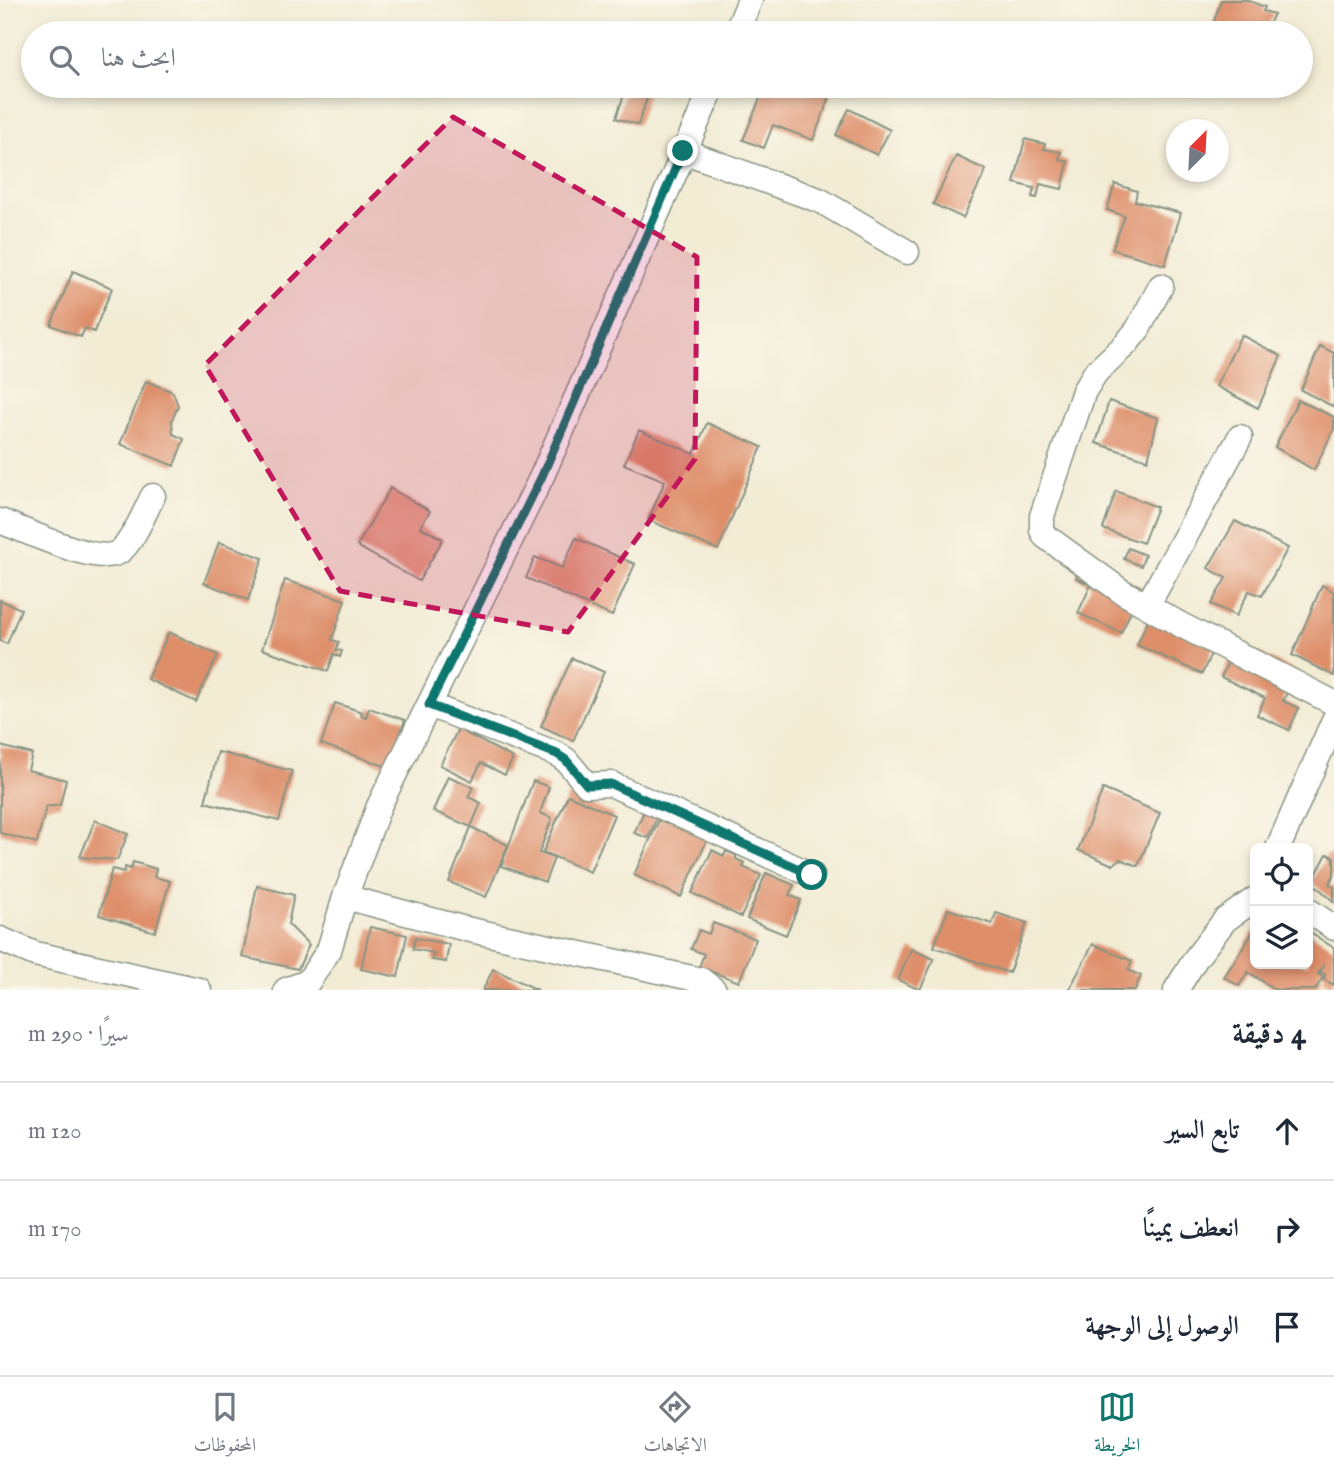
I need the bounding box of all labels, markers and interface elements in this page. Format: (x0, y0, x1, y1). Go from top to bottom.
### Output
search box (21, 21, 1313, 98)
icon: search (45, 41, 83, 79)
text: ابحث هنا (101, 42, 176, 75)
north arrow (1166, 119, 1229, 182)
route end (667, 135, 698, 166)
map controls (1250, 843, 1313, 969)
button: locate (1250, 843, 1313, 906)
route start (796, 859, 827, 890)
button: layers (1250, 906, 1313, 969)
text: 4 دقيقة (1232, 1016, 1306, 1054)
text: سيرًا · 290 m (28, 1020, 129, 1049)
icon: ahead (1268, 1112, 1306, 1150)
text: تابع السير (1165, 1114, 1239, 1147)
text: 120 m (28, 1117, 81, 1146)
icon: right (1268, 1210, 1306, 1248)
text: انعطف يمينًا (1143, 1212, 1239, 1245)
text: 170 m (28, 1215, 81, 1244)
icon: arrive (1268, 1308, 1306, 1346)
text: الوصول إلى الوجهة (1085, 1310, 1239, 1343)
tab: المحفوظات (194, 1388, 256, 1463)
tab: الاتجاهات (643, 1388, 707, 1463)
tab: الخريطة (1094, 1388, 1140, 1463)

